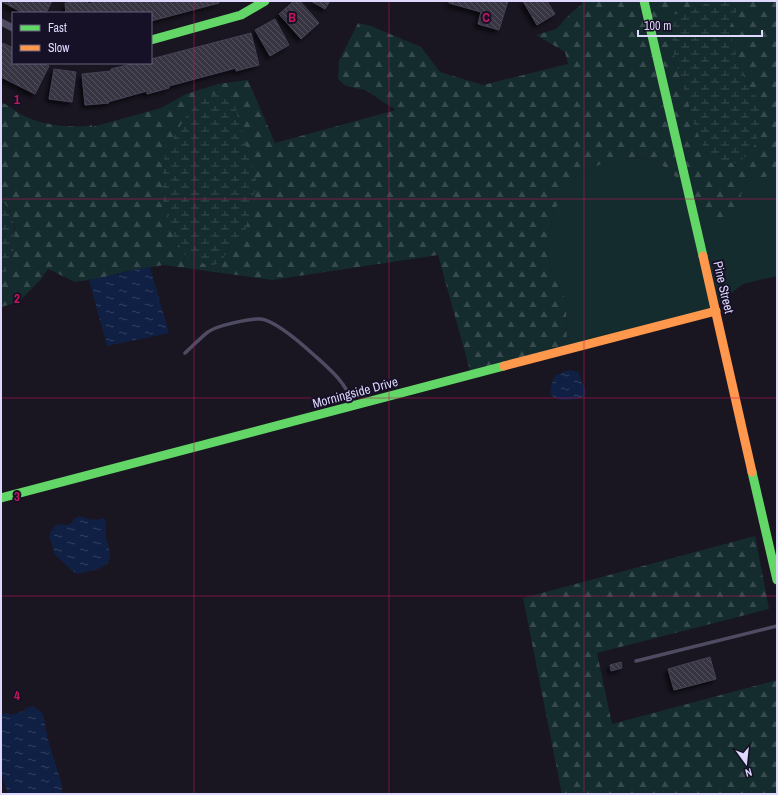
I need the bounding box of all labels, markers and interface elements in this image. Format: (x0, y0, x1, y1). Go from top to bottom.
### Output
text: B (288, 9, 296, 26)
text: C (482, 9, 490, 26)
legend (12, 12, 152, 64)
scale bar (638, 12, 762, 38)
text: 100 m (644, 18, 671, 34)
text: Fast (48, 20, 67, 36)
text: Slow (48, 40, 70, 56)
text: 1 (14, 91, 20, 108)
street label: Pine Street (709, 259, 738, 315)
text: 2 (14, 290, 20, 307)
street label: Morningside Drive (311, 373, 400, 412)
text: 3 (14, 488, 20, 505)
text: 4 (14, 687, 20, 704)
north arrow (726, 743, 766, 783)
text: N (744, 765, 754, 780)

